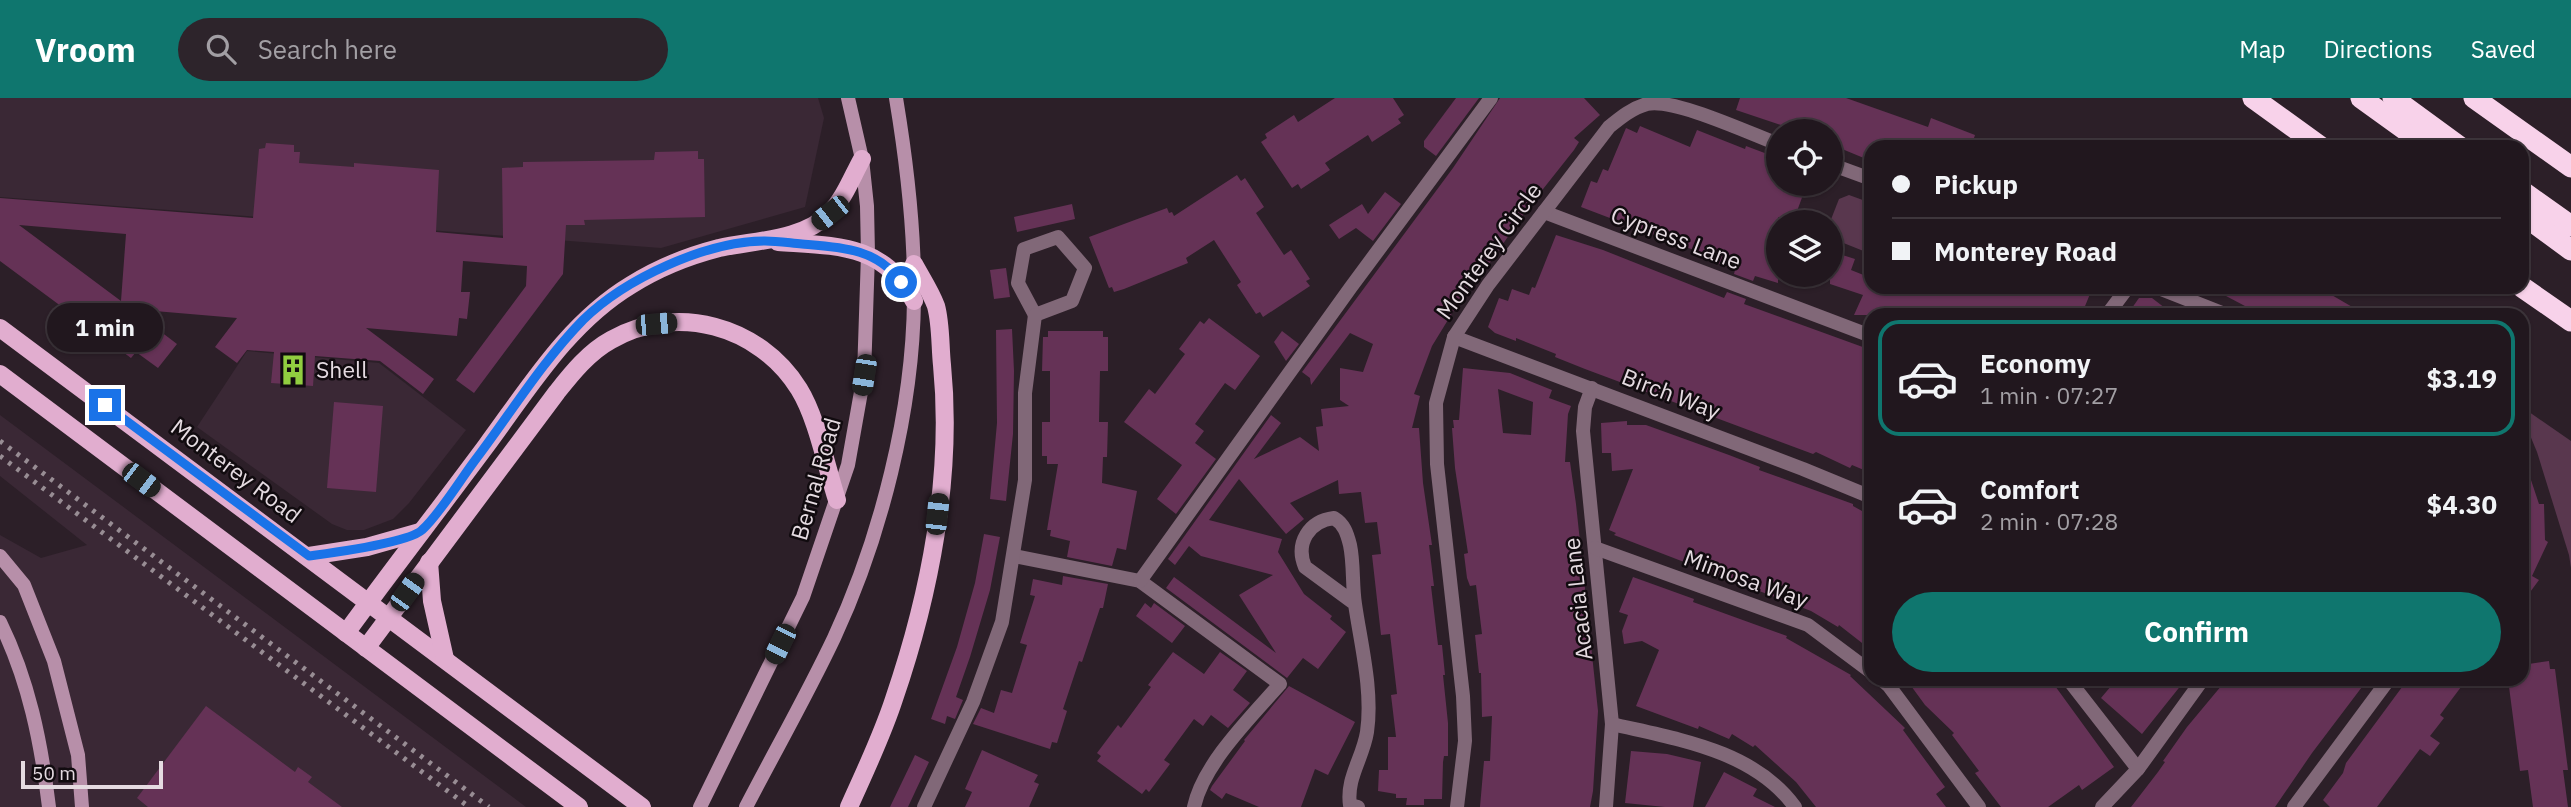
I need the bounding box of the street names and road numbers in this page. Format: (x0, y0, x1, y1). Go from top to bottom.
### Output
street label: Monterey Circle (1429, 176, 1548, 325)
street label: Cypress Lane (1607, 198, 1746, 276)
street label: Birch Way (1618, 361, 1725, 426)
street label: Monterey Road (165, 411, 308, 529)
street label: Bernal Road (783, 414, 847, 543)
street label: Acacia Lane (1556, 536, 1598, 662)
street label: Mimosa Way (1680, 542, 1813, 615)

